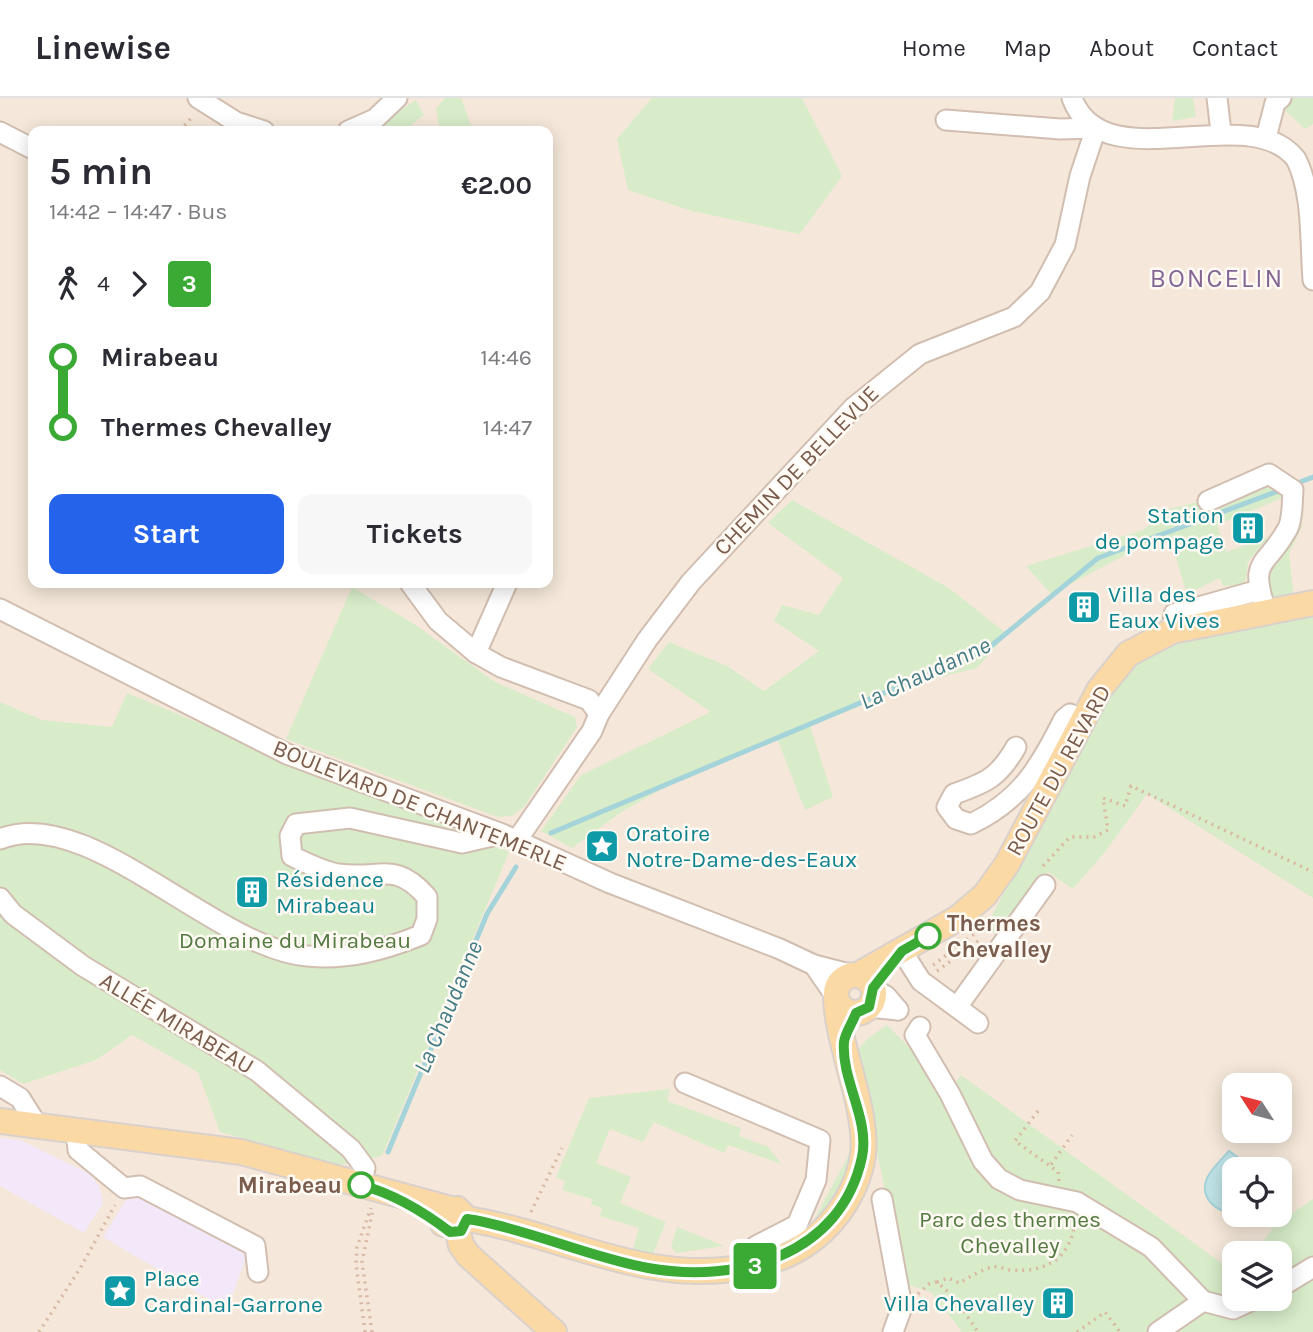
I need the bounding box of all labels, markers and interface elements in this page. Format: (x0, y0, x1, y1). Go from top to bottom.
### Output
text: Linewise (35, 29, 171, 67)
text: Home (902, 34, 966, 62)
text: Map (1004, 34, 1051, 62)
text: About (1089, 34, 1154, 62)
text: Contact (1192, 34, 1278, 62)
text: 5 min (49, 149, 153, 194)
text: €2.00 (461, 170, 532, 201)
text: 14:42 – 14:47 · Bus (49, 198, 227, 225)
district label: BONCELIN (1150, 263, 1284, 294)
icon: walk (49, 265, 87, 303)
icon: forward (120, 265, 158, 303)
text: 4 (97, 270, 110, 297)
text: 3 (182, 270, 197, 298)
text: Mirabeau (101, 342, 219, 373)
text: 14:46 (480, 344, 532, 371)
street label: CHEMIN DE BELLEVUE (708, 380, 884, 561)
text: Thermes Chevalley (101, 412, 332, 443)
text: 14:47 (483, 414, 532, 441)
button: Start (49, 494, 284, 574)
button: Tickets (298, 494, 532, 574)
place label: Station de pompage (1095, 502, 1224, 555)
building icon: Station de pompage (1229, 509, 1267, 547)
place label: Villa des Eaux Vives (1108, 581, 1220, 634)
building icon: Villa des Eaux Vives (1065, 588, 1103, 626)
water label: La Chaudanne (855, 631, 995, 715)
street label: ROUTE DU REVARD (1000, 680, 1117, 860)
street label: BOULEVARD DE CHANTEMERLE (269, 734, 571, 877)
place label: Oratoire Notre-Dame-des-Eaux (626, 820, 857, 873)
place icon: Oratoire Notre-Dame-des-Eaux (583, 827, 621, 865)
place label: Résidence Mirabeau (276, 866, 384, 919)
building icon: Résidence Mirabeau (233, 873, 271, 911)
place label: Thermes Chevalley (947, 910, 1052, 963)
marker: Thermes Chevalley (915, 923, 941, 949)
park label: Domaine du Mirabeau (179, 927, 411, 954)
water label: La Chaudanne (408, 937, 488, 1077)
street label: ALLÉE MIRABEAU (95, 967, 259, 1080)
north arrow (1222, 1073, 1292, 1143)
map controls (1222, 1073, 1292, 1311)
button: locate (1222, 1157, 1292, 1227)
place label: Mirabeau (238, 1172, 342, 1199)
marker: Mirabeau (348, 1172, 374, 1198)
park label: Parc des thermes Chevalley (919, 1206, 1101, 1259)
button: layers (1222, 1241, 1292, 1311)
line badge: 3 (732, 1243, 778, 1289)
text: 3 (748, 1252, 762, 1280)
place label: Place Cardinal-Garrone (144, 1265, 323, 1318)
place icon: Place Cardinal-Garrone (101, 1272, 139, 1310)
building icon: Villa Chevalley (1039, 1284, 1077, 1322)
place label: Villa Chevalley (884, 1290, 1034, 1317)

